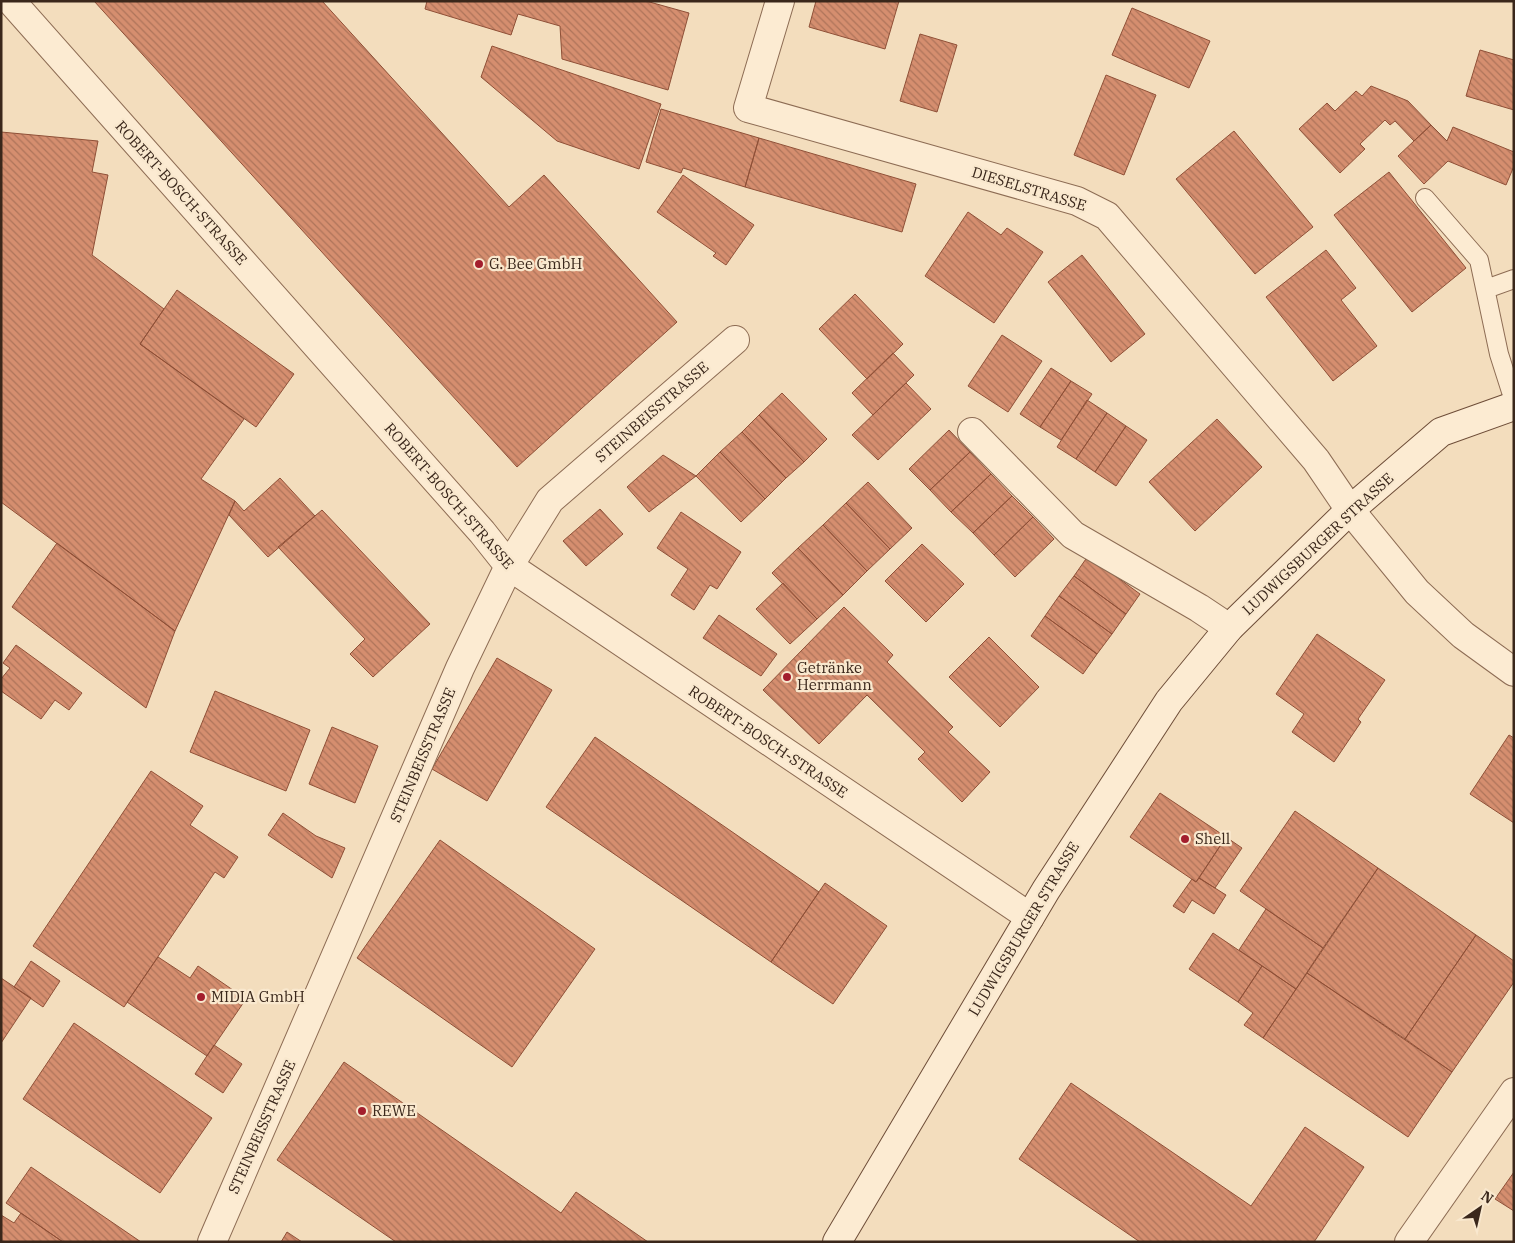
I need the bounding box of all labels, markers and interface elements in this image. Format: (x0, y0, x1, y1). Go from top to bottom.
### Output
street label: ROBERT-BOSCH-STRASSE (111, 117, 251, 269)
street label: DIESELSTRASSE (970, 162, 1089, 215)
place label: G. Bee GmbH (489, 254, 582, 273)
marker: G. Bee GmbH (473, 258, 485, 270)
street label: STEINBEISSTRASSE (591, 357, 712, 466)
street label: ROBERT-BOSCH-STRASSE (381, 419, 518, 573)
street label: LUDWIGSBURGER STRASSE (1238, 468, 1397, 619)
place label: Getränke Herrmann (797, 658, 872, 694)
marker: Getränke Herrmann (781, 671, 793, 683)
street label: ROBERT-BOSCH-STRASSE (685, 681, 851, 802)
street label: STEINBEISSTRASSE (386, 685, 460, 825)
place label: Shell (1195, 829, 1230, 848)
marker: Shell (1179, 833, 1191, 845)
street label: LUDWIGSBURGER STRASSE (964, 838, 1083, 1019)
place label: MIDIA GmbH (211, 987, 305, 1006)
marker: MIDIA GmbH (195, 991, 207, 1003)
street label: STEINBEISSTRASSE (223, 1057, 300, 1197)
place label: REWE (372, 1101, 416, 1120)
marker: REWE (356, 1105, 368, 1117)
north arrow (1455, 1183, 1505, 1233)
text: N (1478, 1187, 1497, 1208)

